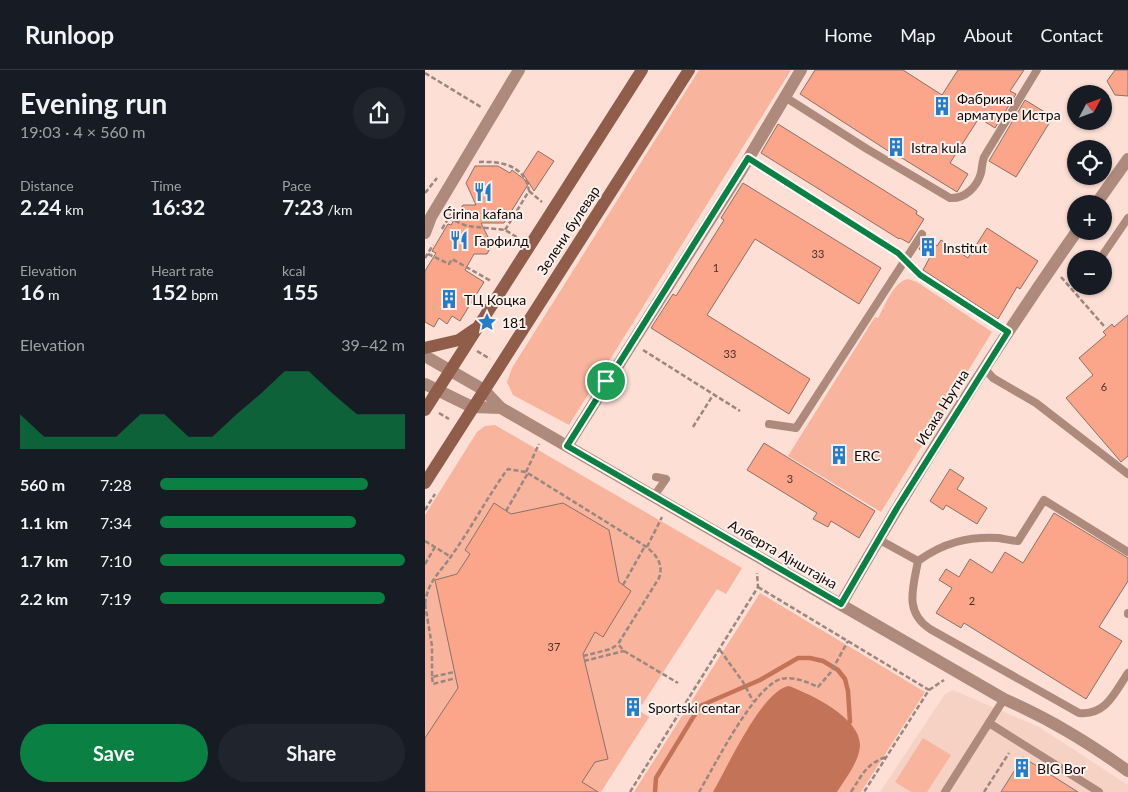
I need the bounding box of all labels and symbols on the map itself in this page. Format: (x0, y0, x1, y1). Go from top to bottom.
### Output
north arrow (1067, 85, 1113, 130)
place label: Фабрика арматуре Истра (957, 90, 1061, 123)
building icon: Фабрика арматуре Истра (931, 95, 953, 117)
building icon: Istra kula (885, 136, 907, 158)
place label: Istra kula (911, 139, 967, 156)
restaurant icon: Ćirina kafana (472, 181, 494, 203)
street label: Зелени булевар (533, 182, 603, 278)
place label: Ćirina kafana (443, 205, 523, 222)
restaurant icon: Гарфилд (448, 229, 470, 251)
place label: Гарфилд (474, 232, 529, 249)
building icon: Institut (917, 236, 939, 258)
place label: Institut (943, 239, 987, 256)
house number: 33 (812, 247, 824, 260)
house number: 1 (713, 261, 719, 274)
building icon: ТЦ Коцка (438, 288, 460, 310)
place label: ТЦ Коцка (464, 291, 526, 308)
place icon: 181 (476, 311, 498, 333)
place label: 181 (502, 314, 526, 331)
house number: 33 (724, 347, 736, 360)
pin (585, 360, 627, 402)
street label: Исака Њутна (912, 366, 972, 448)
house number: 6 (1101, 380, 1107, 393)
building icon: ERC (828, 444, 850, 466)
place label: ERC (854, 447, 881, 464)
house number: 3 (787, 472, 793, 485)
street label: Алберта Ајнштајна (726, 516, 840, 592)
house number: 2 (969, 594, 975, 607)
house number: 37 (548, 640, 560, 653)
building icon: Sportski centar (622, 696, 644, 718)
place label: Sportski centar (648, 699, 740, 716)
building icon: BIG Bor (1011, 757, 1033, 779)
place label: BIG Bor (1037, 760, 1086, 777)

